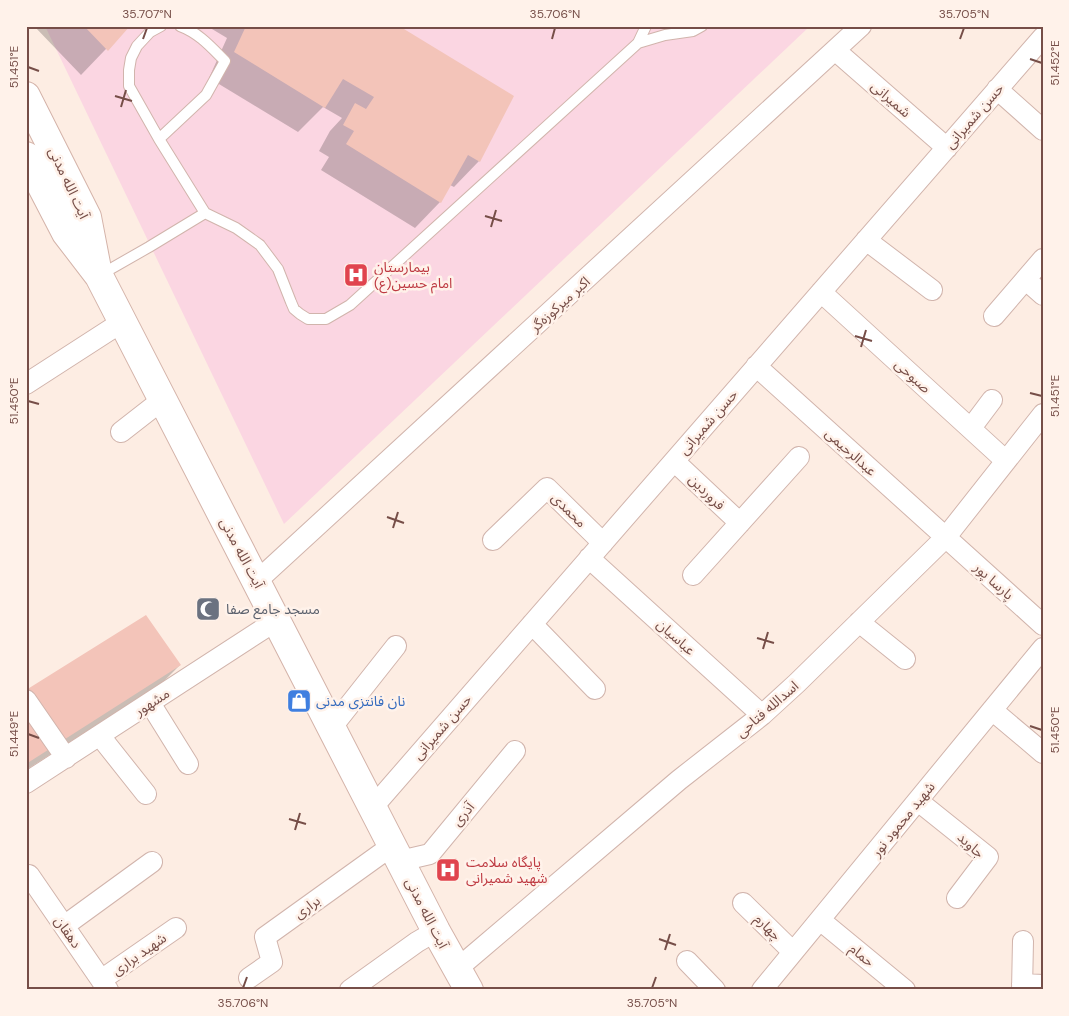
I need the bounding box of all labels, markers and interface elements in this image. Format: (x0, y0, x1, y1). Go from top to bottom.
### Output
text: 35.707°N (122, 6, 172, 22)
text: 35.706°N (530, 6, 580, 22)
text: 35.705°N (939, 6, 989, 22)
text: 51.452°E (1047, 40, 1063, 86)
text: 51.451°E (6, 45, 22, 88)
street label: شمیرانی (867, 77, 915, 121)
street label: حسن شمیرانی (941, 80, 1007, 152)
street label: آیت الله مدنی (45, 144, 94, 223)
place label: بیمارستان امام حسین(ع) (374, 258, 452, 294)
hospital icon: بیمارستان امام حسین(ع) (343, 262, 369, 288)
street label: اکبر میرکوزه‌گر (525, 272, 594, 336)
street label: صبوحی (891, 355, 935, 397)
text: 51.451°E (1047, 374, 1063, 417)
text: 51.450°E (6, 377, 22, 425)
street label: حسن شمیرانی (675, 386, 741, 458)
street label: عبدالرحیمی (822, 424, 880, 480)
street label: فروردین (685, 470, 729, 514)
street label: محمدی (548, 489, 590, 531)
street label: آیت الله مدنی (216, 515, 268, 592)
street label: پارسا پور (969, 558, 1018, 604)
mosque icon: مسجد جامع صفا (195, 596, 221, 622)
place label: مسجد جامع صفا (226, 600, 320, 620)
street label: عباسیان (653, 615, 699, 659)
street label: اسدالله فتاحی (732, 677, 802, 741)
street label: مشهور (130, 684, 173, 720)
shop icon: نان فانتزی مدنی (286, 688, 312, 714)
street label: حسن شمیرانی (409, 691, 475, 763)
place label: نان فانتزی مدنی (316, 692, 405, 710)
text: 51.450°E (1047, 706, 1063, 754)
text: 51.449°E (6, 711, 22, 757)
street label: شهید محمود نور (867, 778, 939, 861)
street label: آذری (448, 798, 479, 830)
street label: جاوید (954, 828, 988, 862)
place label: پایگاه سلامت شهید شمیرانی (466, 853, 547, 887)
hospital icon: پایگاه سلامت شهید شمیرانی (435, 857, 461, 883)
street label: آیت الله مدنی (401, 875, 453, 952)
street label: براری (290, 891, 324, 923)
street label: چهارم (749, 910, 785, 946)
street label: دهقان (51, 912, 86, 952)
street label: شهید براری (108, 929, 170, 979)
street label: حمام (845, 939, 878, 972)
text: 35.706°N (218, 995, 268, 1011)
text: 35.705°N (627, 995, 677, 1011)

